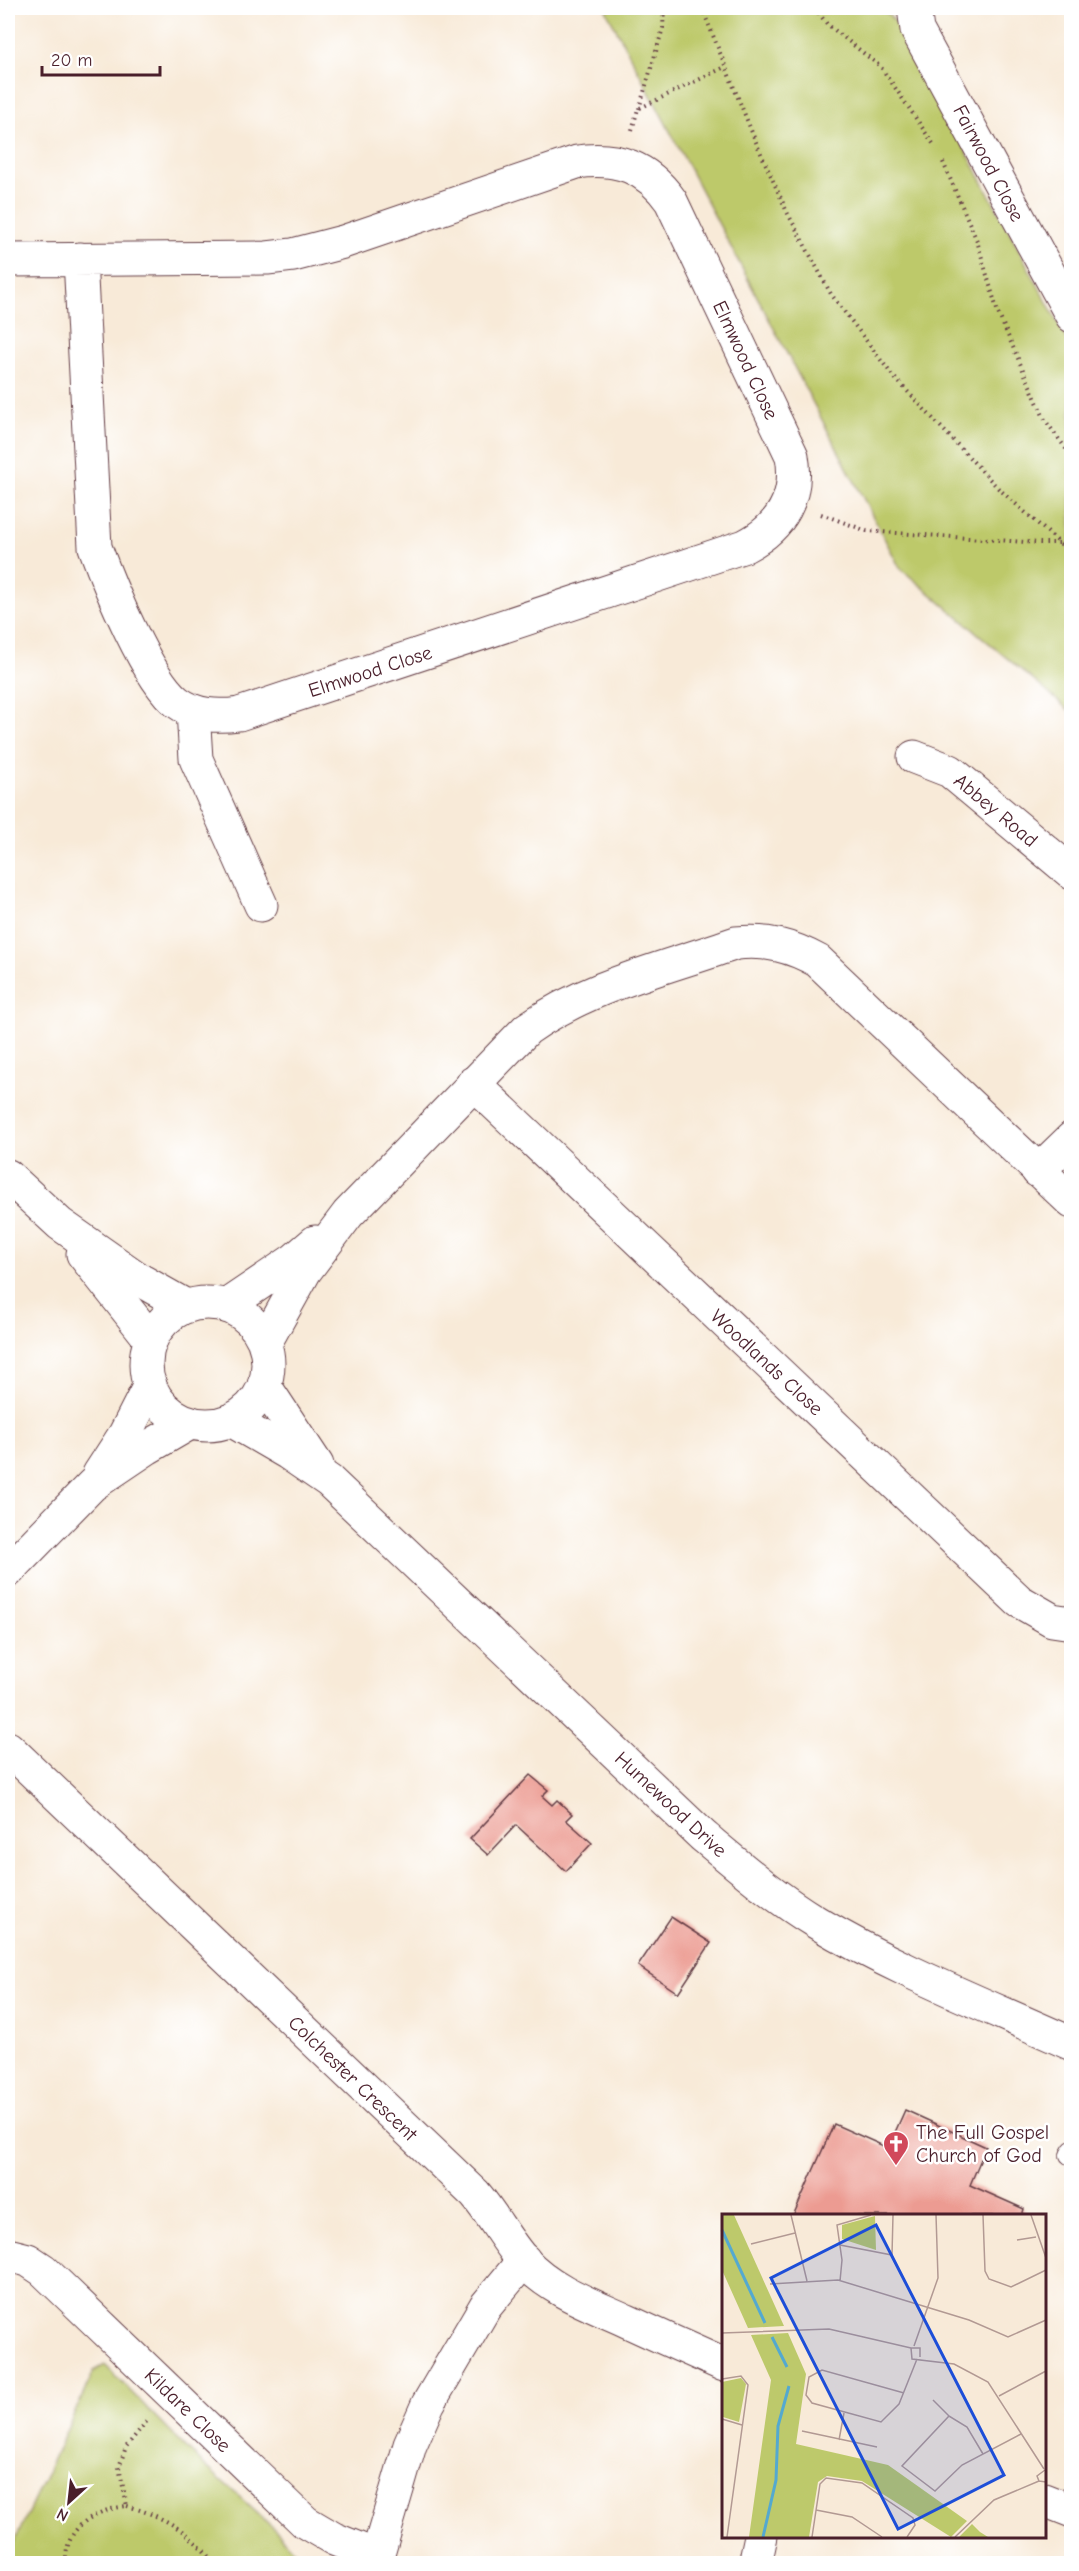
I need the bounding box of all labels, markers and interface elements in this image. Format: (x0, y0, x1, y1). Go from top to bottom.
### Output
scale bar (42, 39, 160, 77)
text: 20 m (51, 50, 92, 71)
street label: Fairwood Close (948, 101, 1029, 225)
street label: Elmwood Close (708, 297, 783, 423)
street label: Elmwood Close (306, 641, 435, 702)
street label: Abbey Road (949, 769, 1042, 852)
street label: Woodlands Close (706, 1304, 828, 1420)
street label: Humewood Drive (610, 1747, 731, 1862)
street label: Colchester Crescent (283, 2011, 423, 2147)
place label: The Full Gospel Church of God (916, 2121, 1049, 2167)
church icon: The Full Gospel Church of God (881, 2129, 911, 2167)
inset map (722, 2214, 1046, 2538)
street label: Kildare Close (140, 2364, 235, 2457)
north arrow (39, 2472, 99, 2532)
text: N (54, 2504, 71, 2525)

